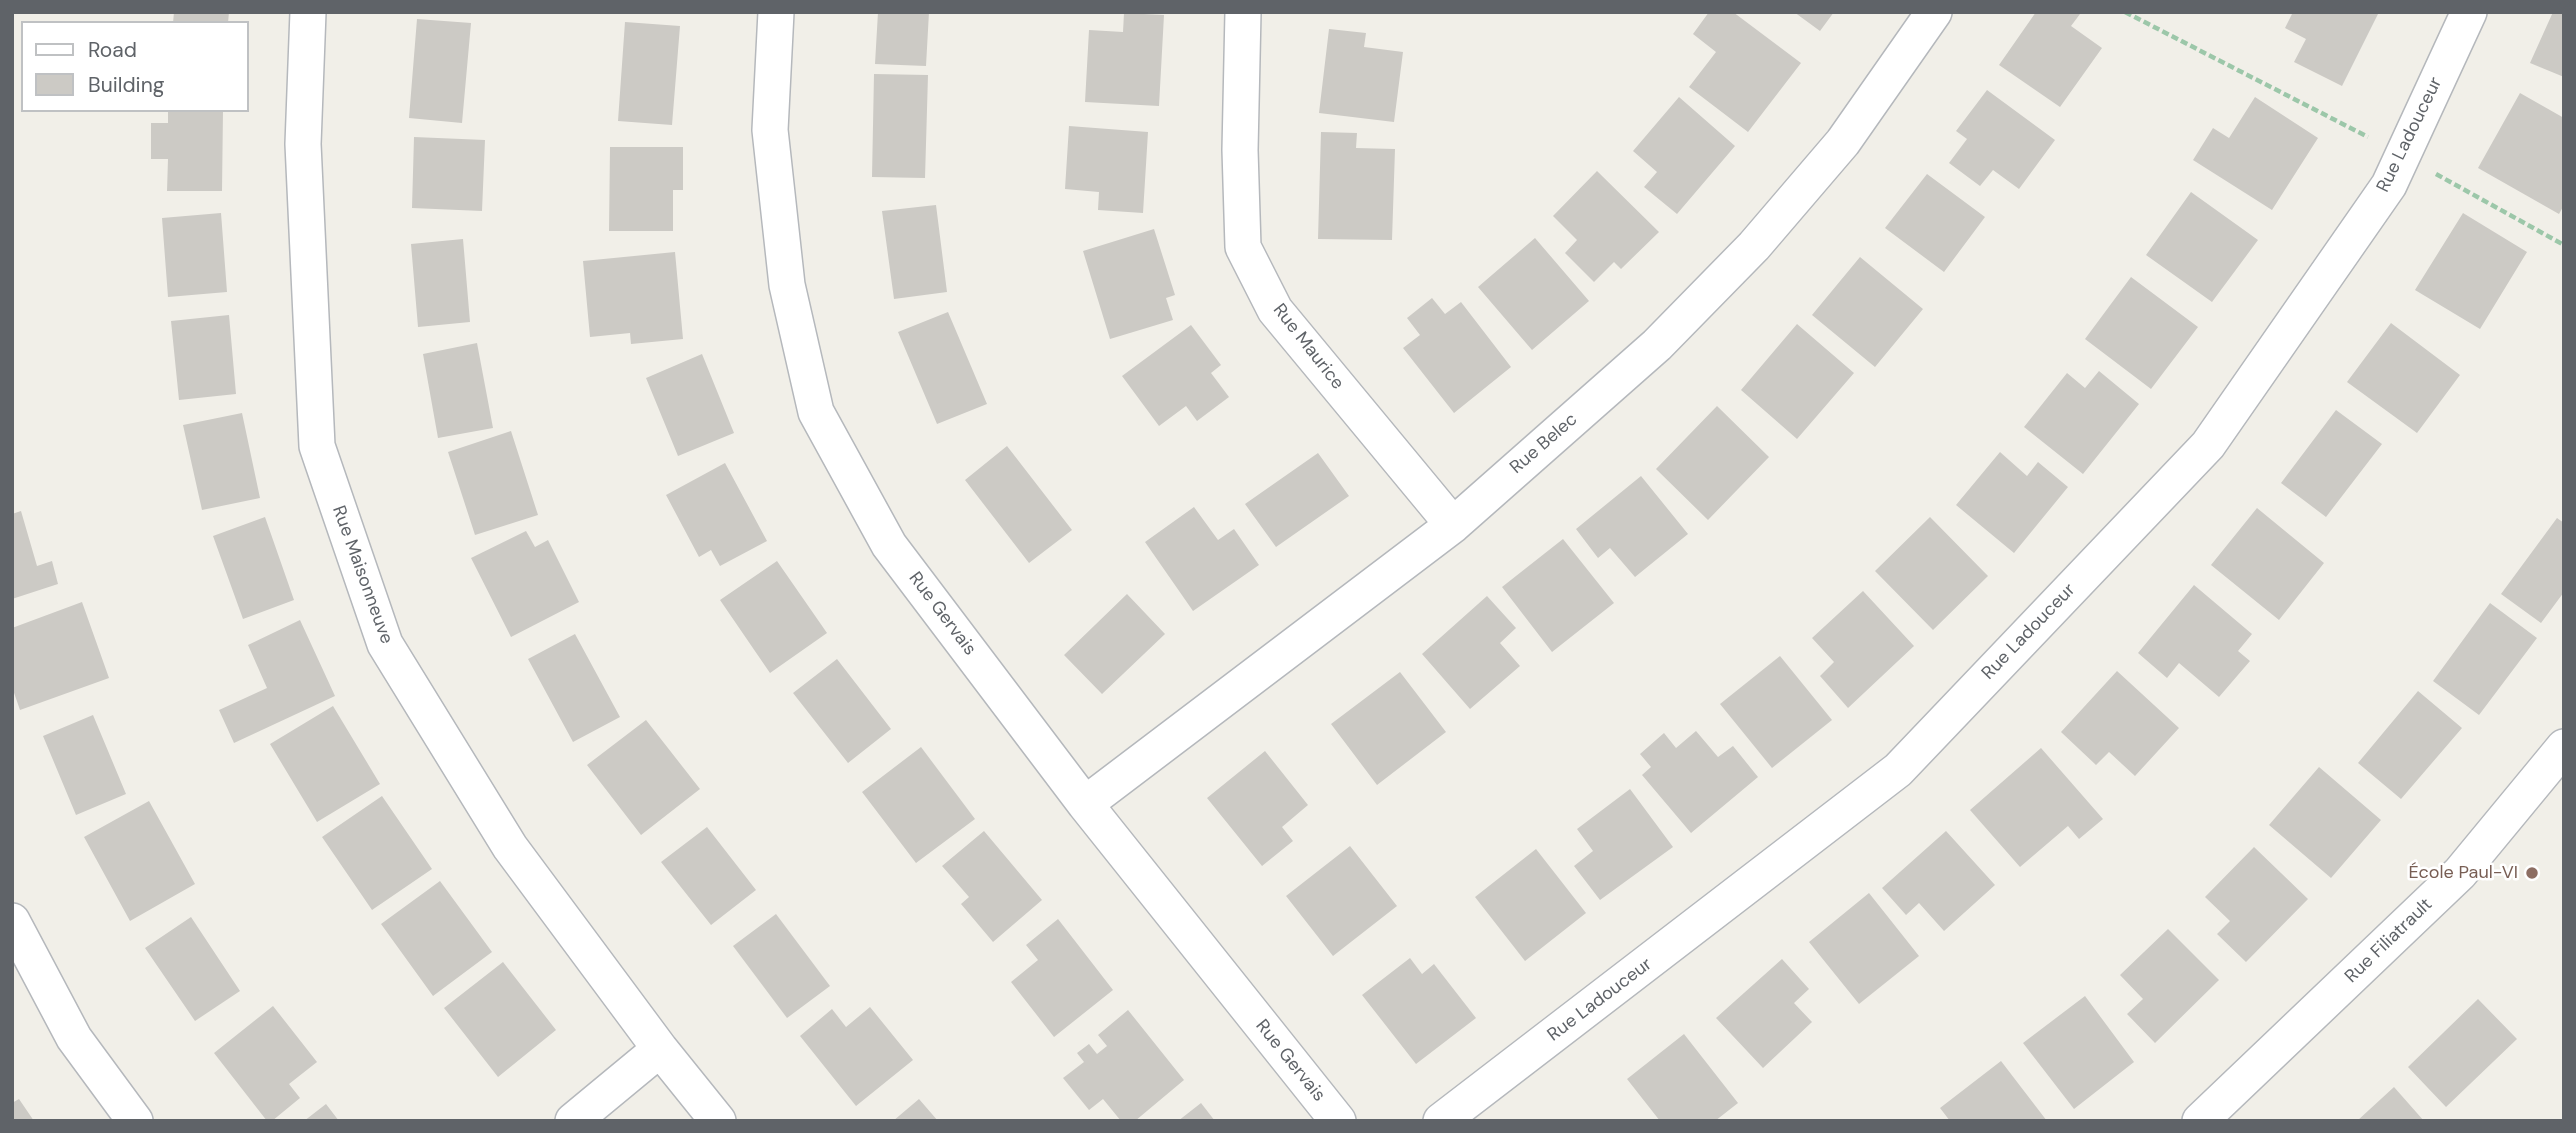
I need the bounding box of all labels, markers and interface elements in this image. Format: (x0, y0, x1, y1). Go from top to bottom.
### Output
legend (21, 21, 248, 112)
text: Road (88, 36, 137, 64)
text: Building (88, 71, 164, 99)
street label: Rue Ladouceur (2373, 74, 2447, 196)
street label: Rue Maurice (1268, 300, 1348, 394)
street label: Rue Belec (1506, 409, 1582, 479)
street label: Rue Maisonneuve (327, 503, 397, 647)
street label: Rue Gervais (904, 568, 980, 660)
street label: Rue Ladouceur (1978, 580, 2080, 684)
place label: École Paul-VI (2408, 862, 2518, 884)
marker: École Paul-VI (2524, 865, 2540, 881)
street label: Rue Filiatrault (2341, 894, 2437, 988)
street label: Rue Ladouceur (1544, 954, 1656, 1046)
street label: Rue Gervais (1251, 1016, 1329, 1106)

